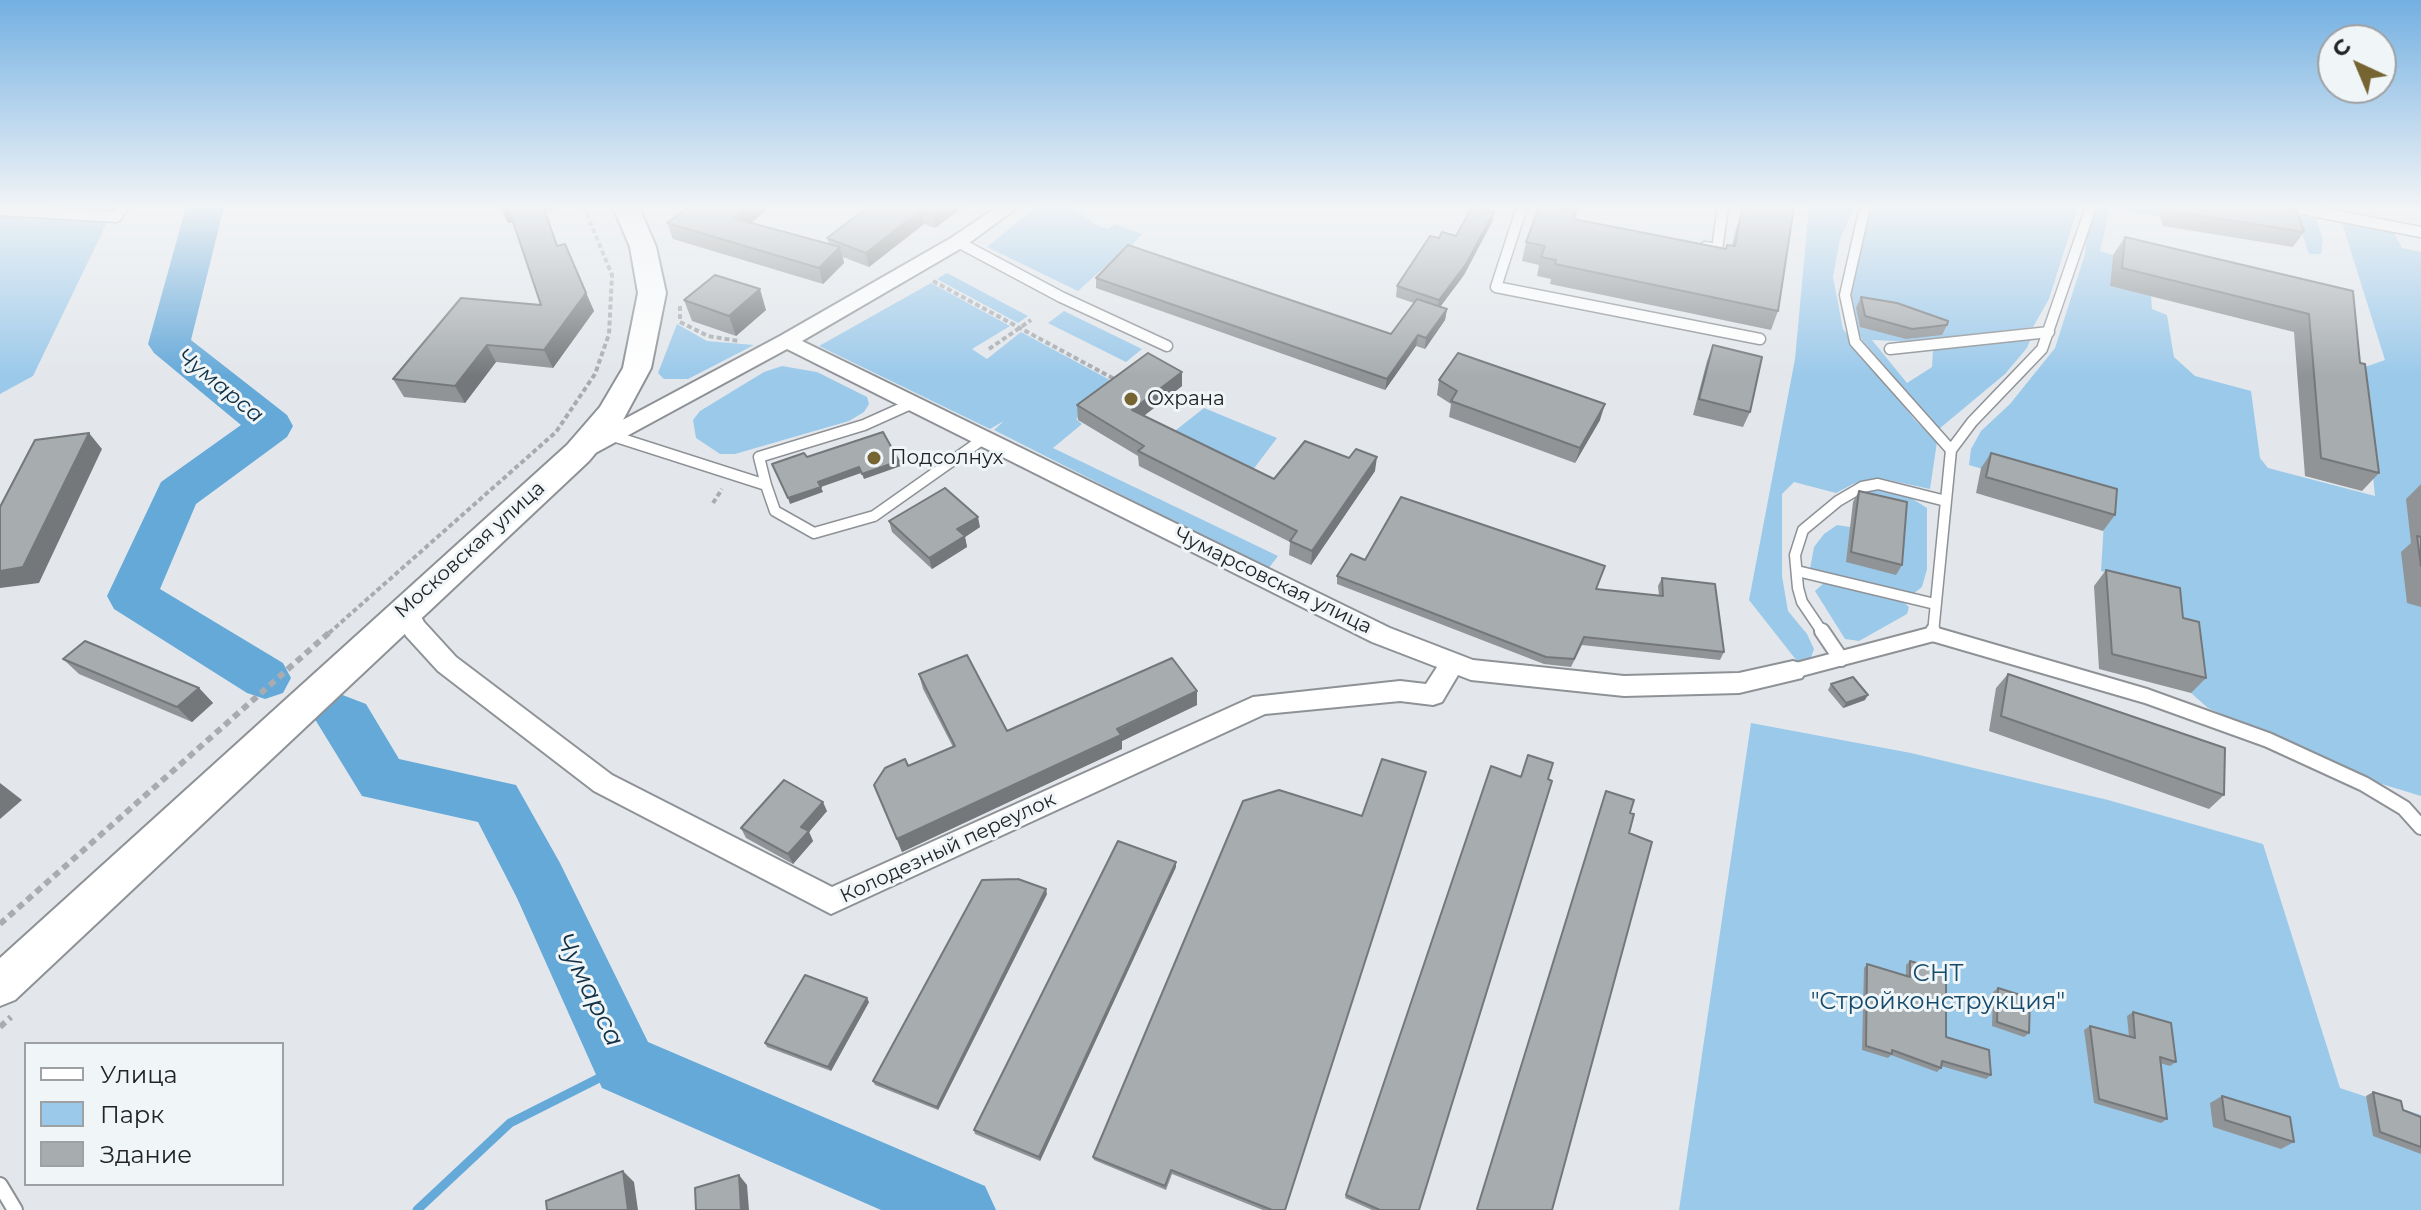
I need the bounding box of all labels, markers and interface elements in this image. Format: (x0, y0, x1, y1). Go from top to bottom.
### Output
north arrow (2317, 24, 2397, 104)
text: С (2326, 33, 2356, 63)
water label: Чумарса (171, 343, 269, 429)
place label: Охрана (1147, 387, 1225, 411)
marker: Охрана (1122, 390, 1140, 408)
place label: Подсолнух (890, 446, 1003, 470)
marker: Подсолнух (865, 449, 883, 467)
street label: Московская улица (390, 476, 550, 624)
street label: Чумарсовская улица (1170, 523, 1376, 639)
street label: Колодезный переулок (836, 787, 1060, 909)
water label: Чумарса (548, 928, 630, 1052)
park label: СНТ "Стройконструкция" (1811, 960, 2065, 1016)
legend (24, 1042, 284, 1186)
text: Улица (100, 1060, 178, 1089)
text: Парк (100, 1100, 164, 1129)
text: Здание (100, 1140, 192, 1169)

